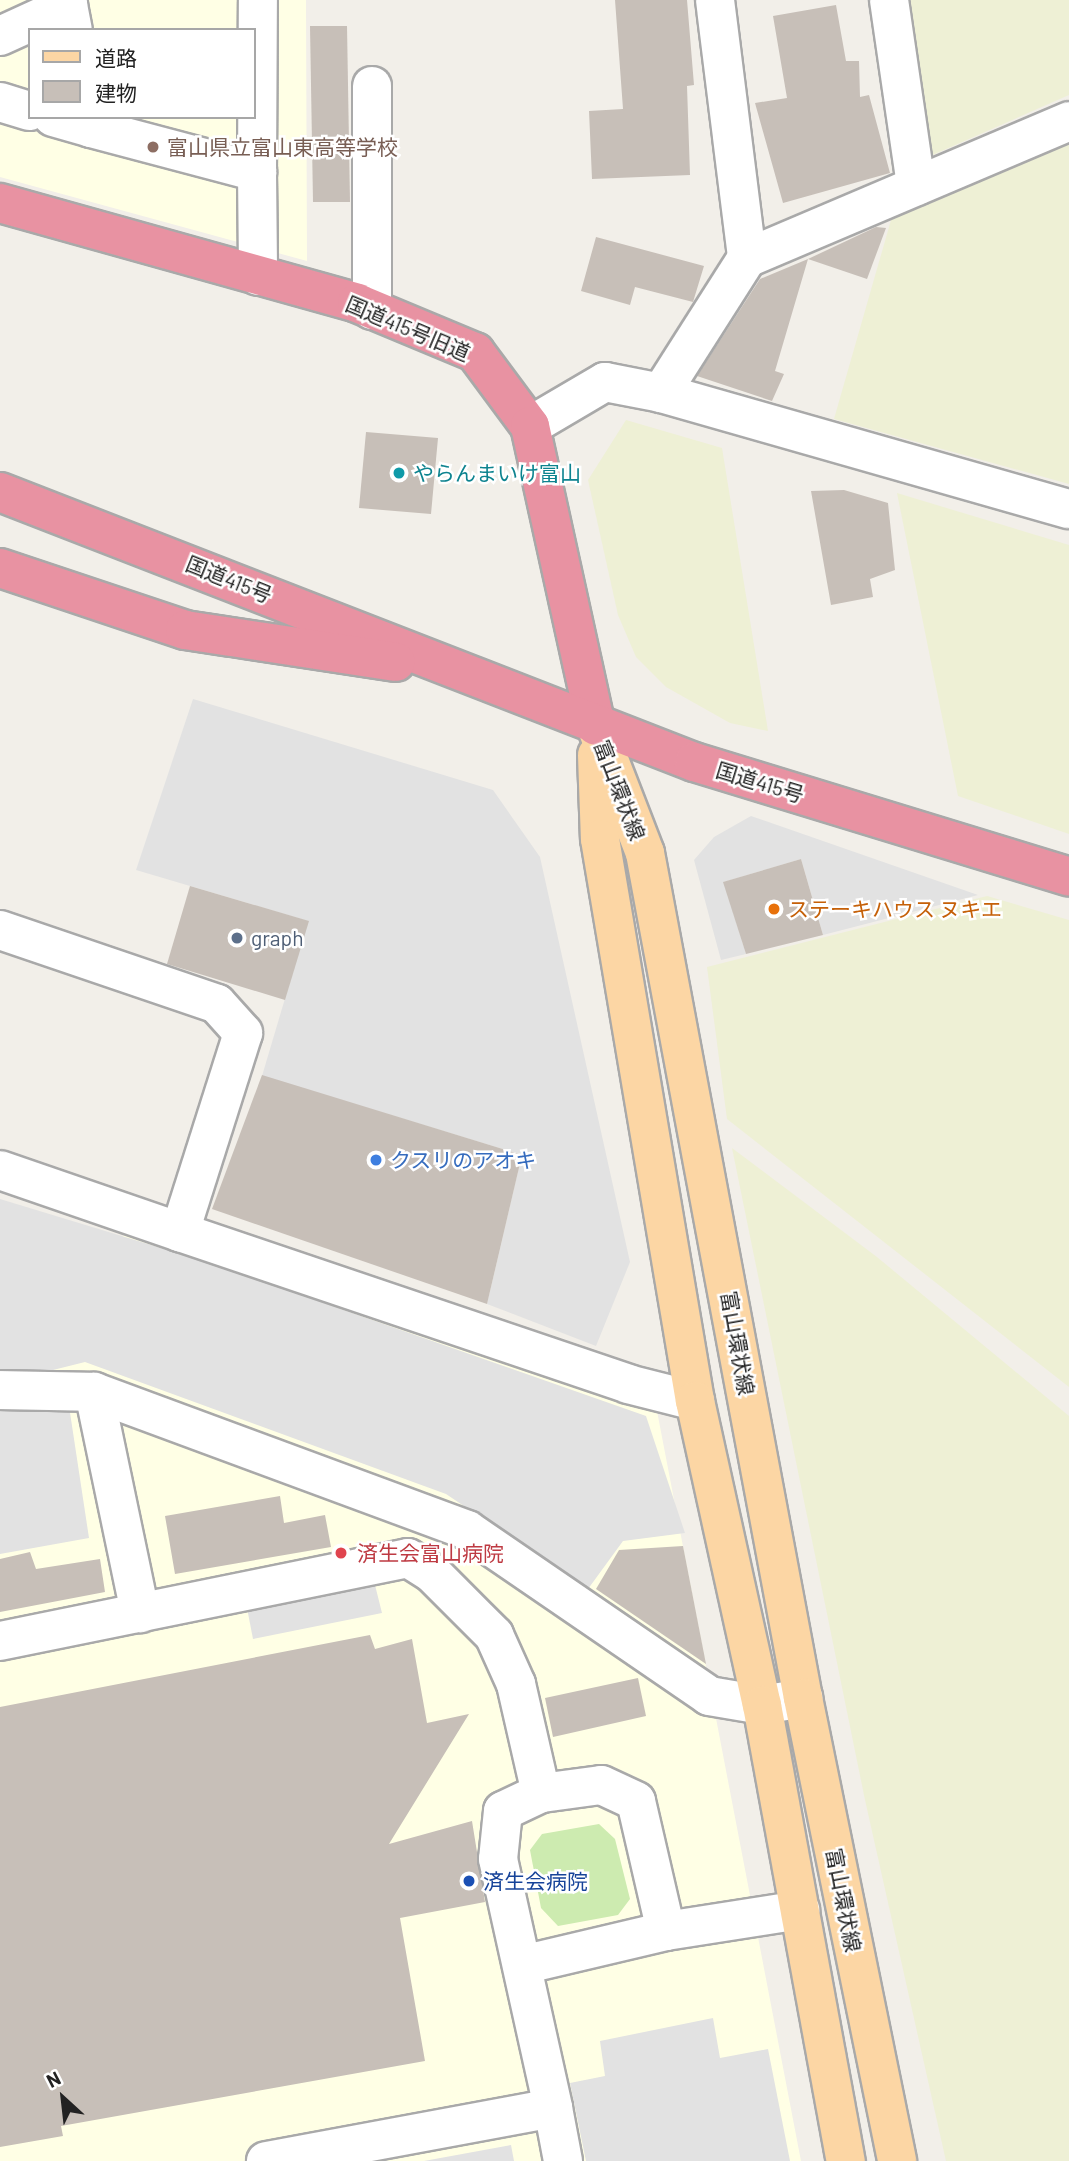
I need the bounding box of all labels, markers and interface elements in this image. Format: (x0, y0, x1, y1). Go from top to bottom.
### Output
legend (28, 28, 256, 119)
text: 道路 (95, 45, 137, 70)
text: 建物 (95, 80, 137, 105)
place label: 富山県立富山東高等学校 (167, 134, 398, 160)
marker: 富山県立富山東高等学校 (145, 139, 161, 155)
street label: 国道415号旧道 (342, 290, 474, 366)
place label: やらんまいけ富山 (413, 460, 581, 486)
marker: やらんまいけ富山 (391, 465, 407, 481)
street label: 国道415号 (182, 550, 276, 608)
street label: 富山環状線 (589, 736, 651, 844)
street label: 国道415号 (713, 757, 807, 807)
place label: ステーキハウス ヌキエ (788, 896, 1002, 922)
marker: ステーキハウス ヌキエ (766, 901, 782, 917)
place label: graph (251, 925, 303, 951)
marker: graph (229, 930, 245, 946)
place label: クスリのアオキ (390, 1147, 537, 1173)
marker: クスリのアオキ (368, 1152, 384, 1168)
street label: 富山環状線 (716, 1289, 760, 1397)
place label: 済生会富山病院 (357, 1540, 504, 1566)
marker: 済生会富山病院 (331, 1543, 351, 1563)
street label: 富山環状線 (822, 1846, 866, 1954)
place label: 済生会病院 (483, 1868, 588, 1894)
marker: 済生会病院 (461, 1873, 477, 1889)
north arrow (28, 2063, 98, 2133)
text: N (42, 2066, 64, 2092)

